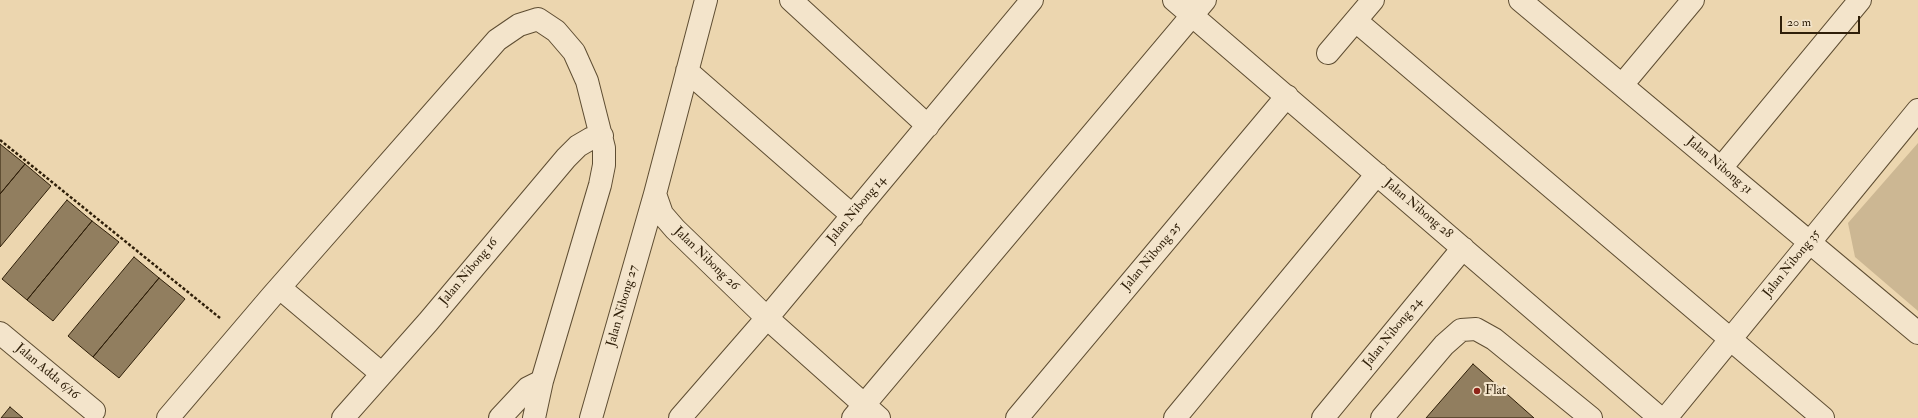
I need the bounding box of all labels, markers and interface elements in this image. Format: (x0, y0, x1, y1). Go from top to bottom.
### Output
scale bar (1782, 8, 1862, 34)
text: 20 m (1787, 15, 1811, 30)
street label: Jalan Nibong 31 (1683, 134, 1755, 198)
street label: Jalan Nibong 14 (824, 173, 890, 247)
street label: Jalan Nibong 28 (1381, 176, 1455, 242)
street label: Jalan Nibong 25 (1119, 220, 1185, 294)
street label: Jalan Nibong 26 (670, 224, 742, 294)
street label: Jalan Nibong 35 (1760, 227, 1824, 301)
street label: Jalan Nibong 16 (436, 235, 502, 309)
street label: Jalan Nibong 27 (604, 263, 642, 349)
street label: Jalan Nibong 24 (1360, 295, 1426, 371)
street label: Jalan Adda 6/16 (12, 341, 82, 403)
place label: Flat (1485, 383, 1506, 399)
marker: Flat (1472, 386, 1482, 396)

